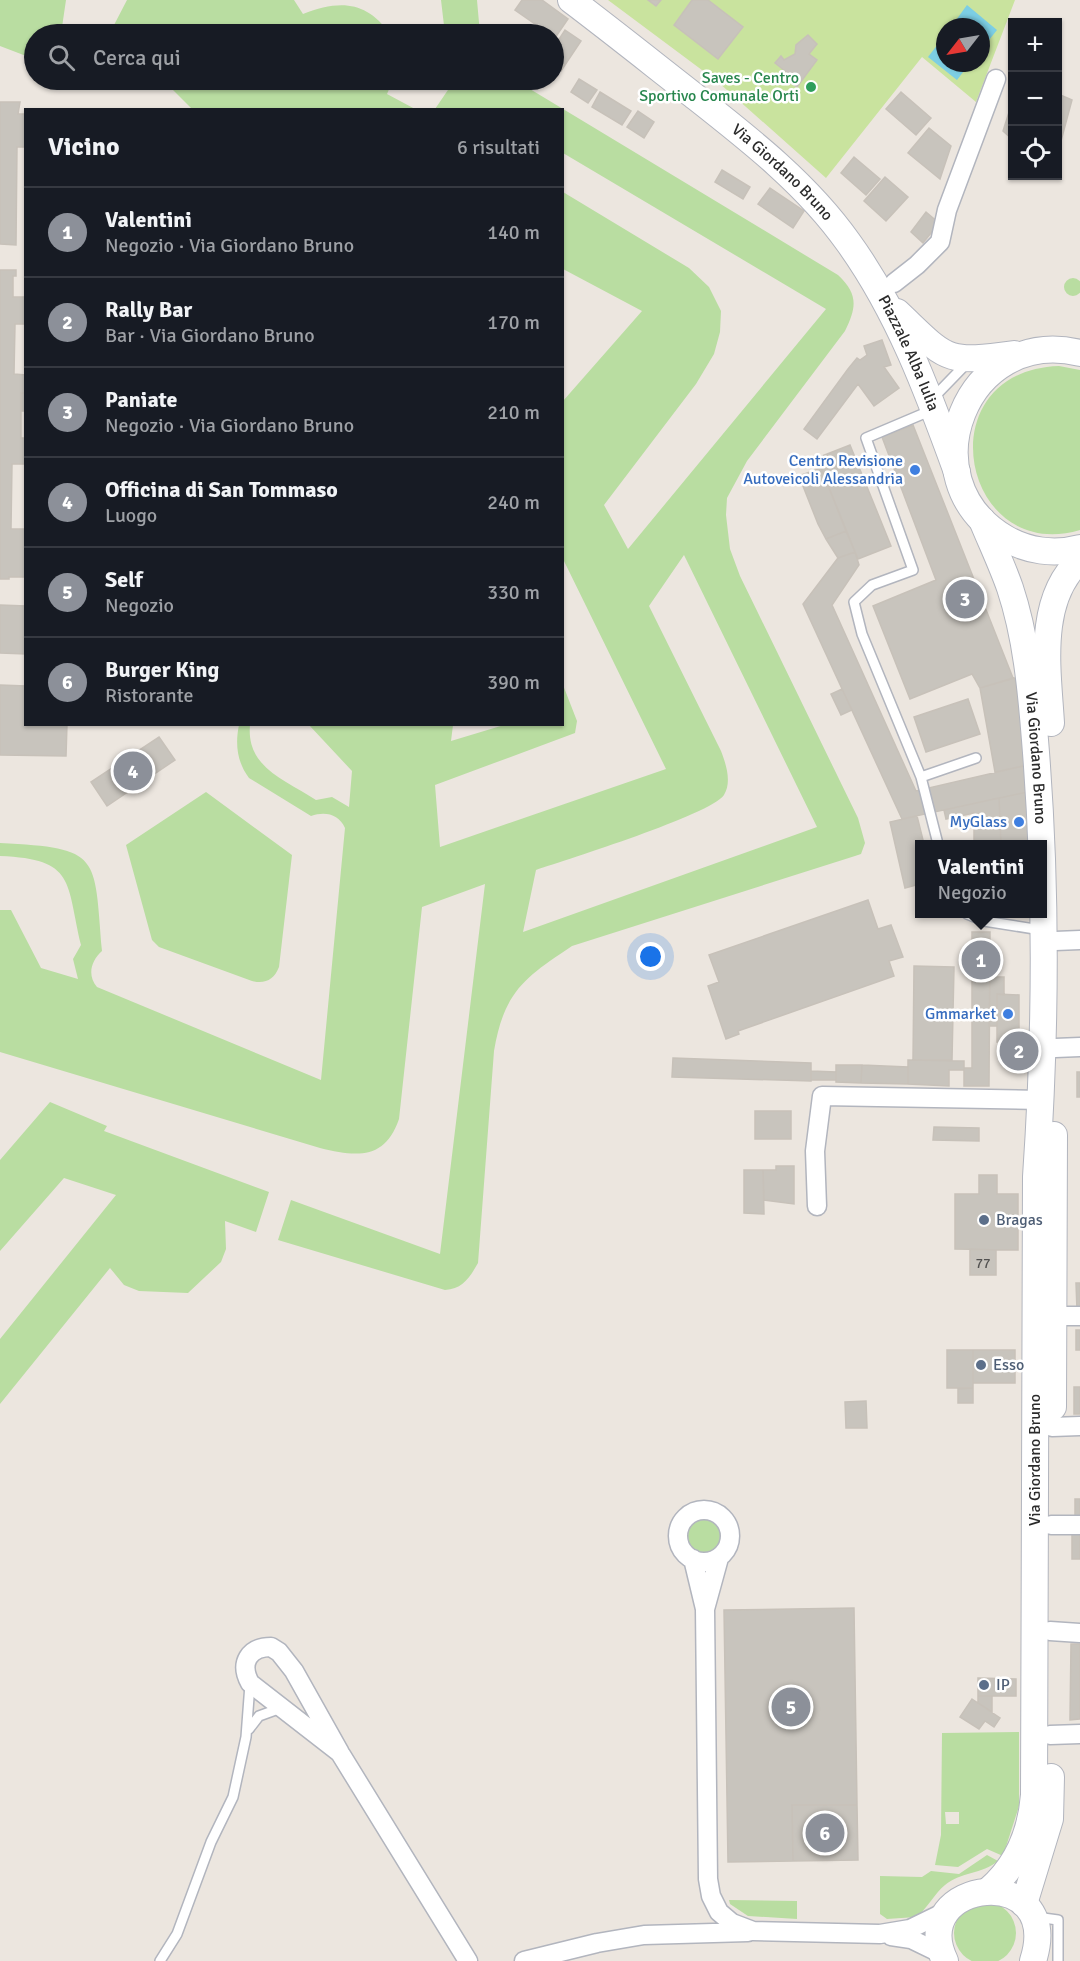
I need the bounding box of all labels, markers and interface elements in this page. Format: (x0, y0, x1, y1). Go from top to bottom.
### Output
north arrow (936, 18, 990, 72)
map controls (1008, 18, 1062, 180)
button: + (1008, 18, 1062, 72)
search box (24, 24, 564, 90)
icon: search (45, 41, 78, 74)
text: Cerca qui (93, 44, 181, 71)
place label: Saves - Centro Sportivo Comunale Orti (639, 68, 799, 106)
button: − (1008, 72, 1062, 126)
marker: Saves - Centro Sportivo Comunale Orti (804, 80, 818, 94)
street label: Via Giordano Bruno (728, 120, 837, 225)
button: locate (1008, 126, 1062, 180)
text: Vicino (48, 131, 120, 163)
text: 6 risultati (457, 135, 540, 160)
text: Valentini (105, 206, 192, 233)
text: 1 (62, 220, 73, 245)
text: 140 m (487, 220, 540, 245)
text: Negozio · Via Giordano Bruno (105, 233, 354, 258)
street label: Piazzale Alba Iulia (874, 292, 943, 414)
text: Rally Bar (105, 296, 192, 323)
text: 2 (62, 310, 73, 335)
text: 170 m (487, 310, 540, 335)
text: Bar · Via Giordano Bruno (105, 323, 315, 348)
text: Paniate (105, 386, 178, 413)
text: 3 (62, 400, 73, 425)
text: 210 m (487, 400, 540, 425)
text: Negozio · Via Giordano Bruno (105, 413, 354, 438)
place label: Centro Revisione Autoveicoli Alessandria (743, 451, 903, 489)
marker: Centro Revisione Autoveicoli Alessandria (908, 463, 922, 477)
text: Officina di San Tommaso (105, 476, 338, 503)
text: 4 (62, 490, 73, 515)
text: 240 m (487, 490, 540, 515)
text: Luogo (105, 503, 157, 528)
text: Self (105, 566, 143, 593)
pin: 3 (946, 576, 984, 622)
text: 5 (62, 580, 73, 605)
text: 330 m (487, 580, 540, 605)
text: Negozio (105, 593, 174, 618)
text: Burger King (105, 656, 219, 683)
text: 6 (62, 670, 73, 695)
text: 390 m (487, 670, 540, 695)
text: Ristorante (105, 683, 194, 708)
street label: Via Giordano Bruno (1021, 691, 1051, 824)
pin: 4 (114, 748, 152, 794)
place label: MyGlass (949, 812, 1007, 832)
marker: MyGlass (1012, 815, 1026, 829)
popup (915, 840, 1047, 918)
text: Valentini (938, 853, 1024, 880)
text: Negozio (938, 880, 1007, 905)
pin: 1 (962, 938, 1000, 982)
your location (636, 942, 665, 971)
place label: Gmmarket (925, 1004, 996, 1024)
marker: Gmmarket (1001, 1007, 1015, 1021)
pin: 2 (1000, 1028, 1038, 1074)
place label: Bragas (996, 1210, 1043, 1230)
marker: Bragas (977, 1213, 991, 1227)
house number: 77 (975, 1255, 991, 1272)
place label: Esso (993, 1355, 1024, 1375)
marker: Esso (974, 1358, 988, 1372)
street label: Via Giordano Bruno (1025, 1394, 1045, 1526)
place label: IP (996, 1675, 1010, 1695)
marker: IP (977, 1678, 991, 1692)
pin: 5 (772, 1684, 810, 1730)
pin: 6 (806, 1810, 844, 1856)

